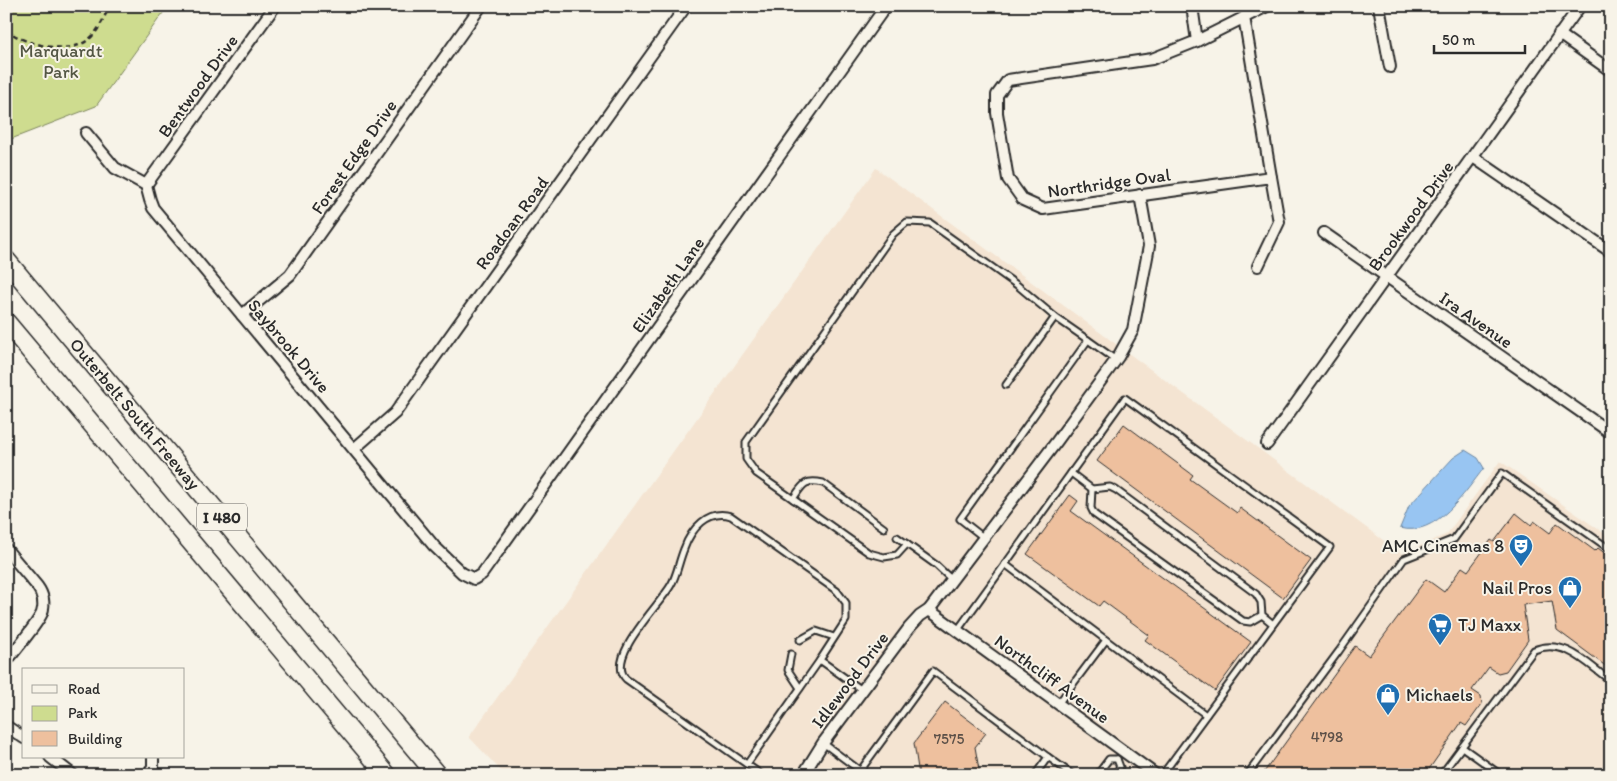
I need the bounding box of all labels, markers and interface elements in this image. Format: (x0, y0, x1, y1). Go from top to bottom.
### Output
scale bar (1434, 22, 1526, 54)
street label: Bentwood Drive (153, 30, 243, 142)
text: 50 m (1442, 31, 1475, 49)
park label: Marquardt Park (20, 40, 103, 83)
street label: Forest Edge Drive (306, 96, 402, 218)
street label: Brookwood Drive (1364, 156, 1458, 276)
street label: Northridge Oval (1046, 163, 1172, 203)
street label: Roadoan Road (471, 172, 553, 274)
street label: Elizabeth Lane (627, 233, 709, 337)
street label: Ira Avenue (1435, 287, 1517, 353)
street label: Saybrook Drive (243, 294, 335, 398)
street label: Outerbelt South Freeway (65, 334, 205, 495)
road number: I 480 (197, 504, 247, 530)
theatre icon: AMC Cinemas 8 (1508, 533, 1534, 567)
place label: AMC Cinemas 8 (1382, 535, 1504, 557)
shop icon: Nail Pros (1557, 575, 1583, 609)
place label: Nail Pros (1482, 577, 1552, 599)
supermarket icon: TJ Maxx (1427, 612, 1453, 646)
place label: TJ Maxx (1458, 614, 1522, 636)
street label: Idlewood Drive (807, 627, 893, 733)
street label: Northcliff Avenue (990, 630, 1114, 728)
legend (22, 668, 185, 758)
text: Road (68, 680, 101, 698)
shop icon: Michaels (1375, 682, 1401, 716)
place label: Michaels (1406, 684, 1473, 706)
text: Park (68, 704, 98, 722)
house number: 4798 (1311, 728, 1343, 746)
text: Building (68, 730, 122, 748)
house number: 7575 (934, 730, 964, 748)

